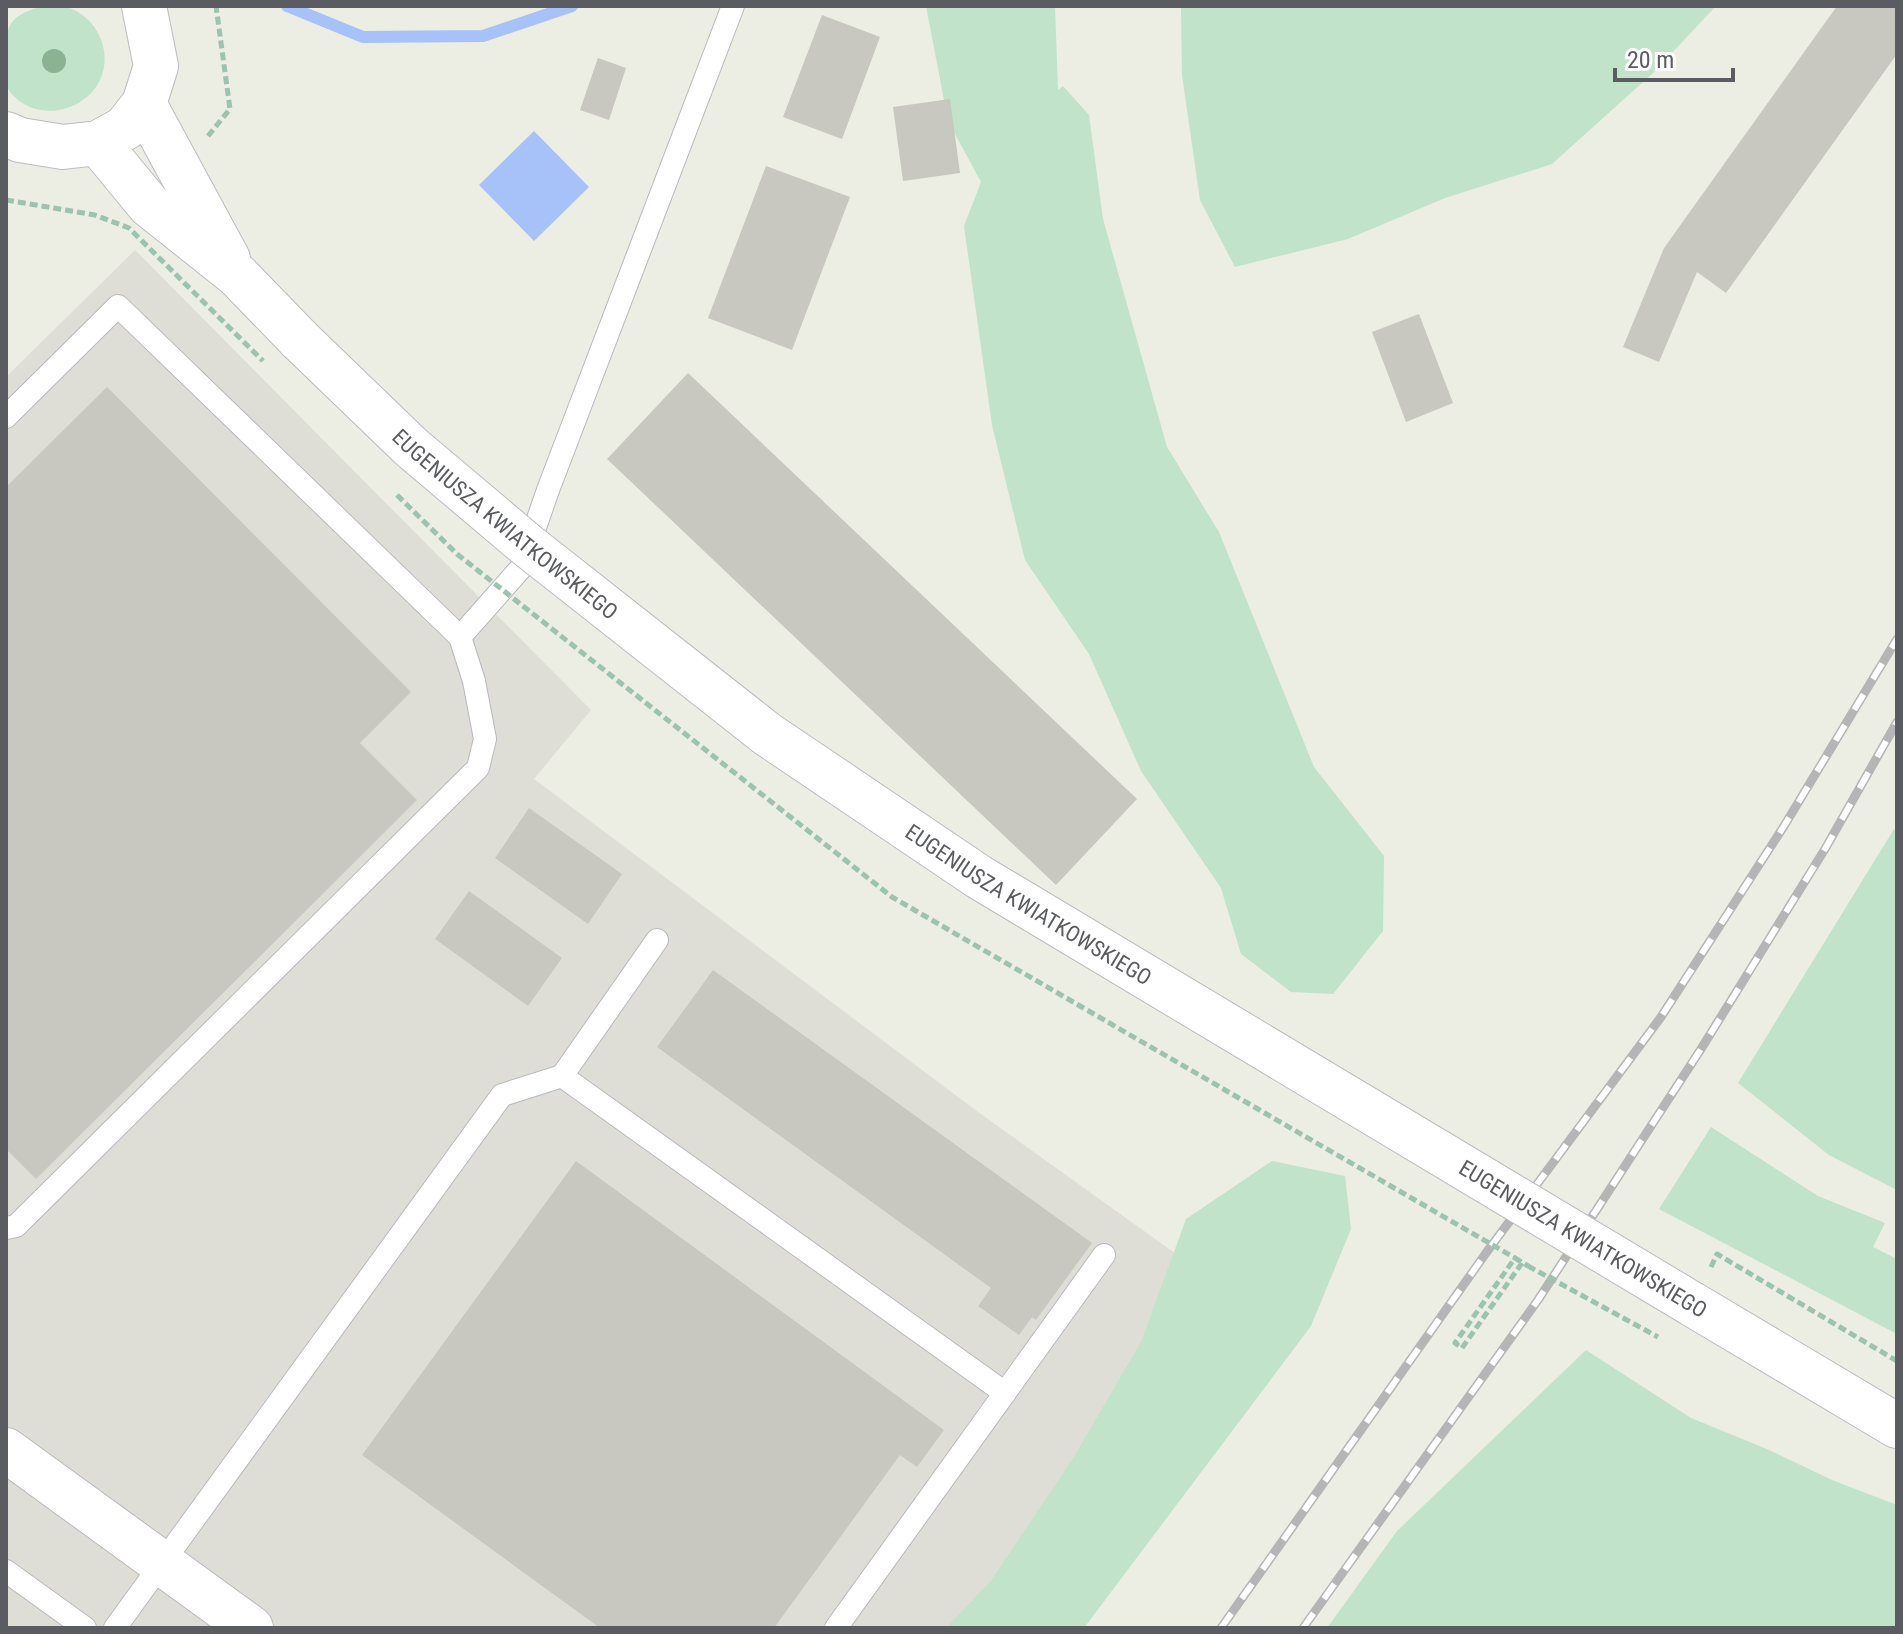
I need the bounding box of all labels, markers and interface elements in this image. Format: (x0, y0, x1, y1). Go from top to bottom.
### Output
scale bar (1615, 32, 1733, 82)
text: 20 m (1627, 46, 1674, 74)
street label: EUGENIUSZA KWIATKOWSKIEGO (388, 424, 623, 624)
street label: EUGENIUSZA KWIATKOWSKIEGO (901, 819, 1156, 990)
street label: EUGENIUSZA KWIATKOWSKIEGO (1455, 1155, 1711, 1323)

